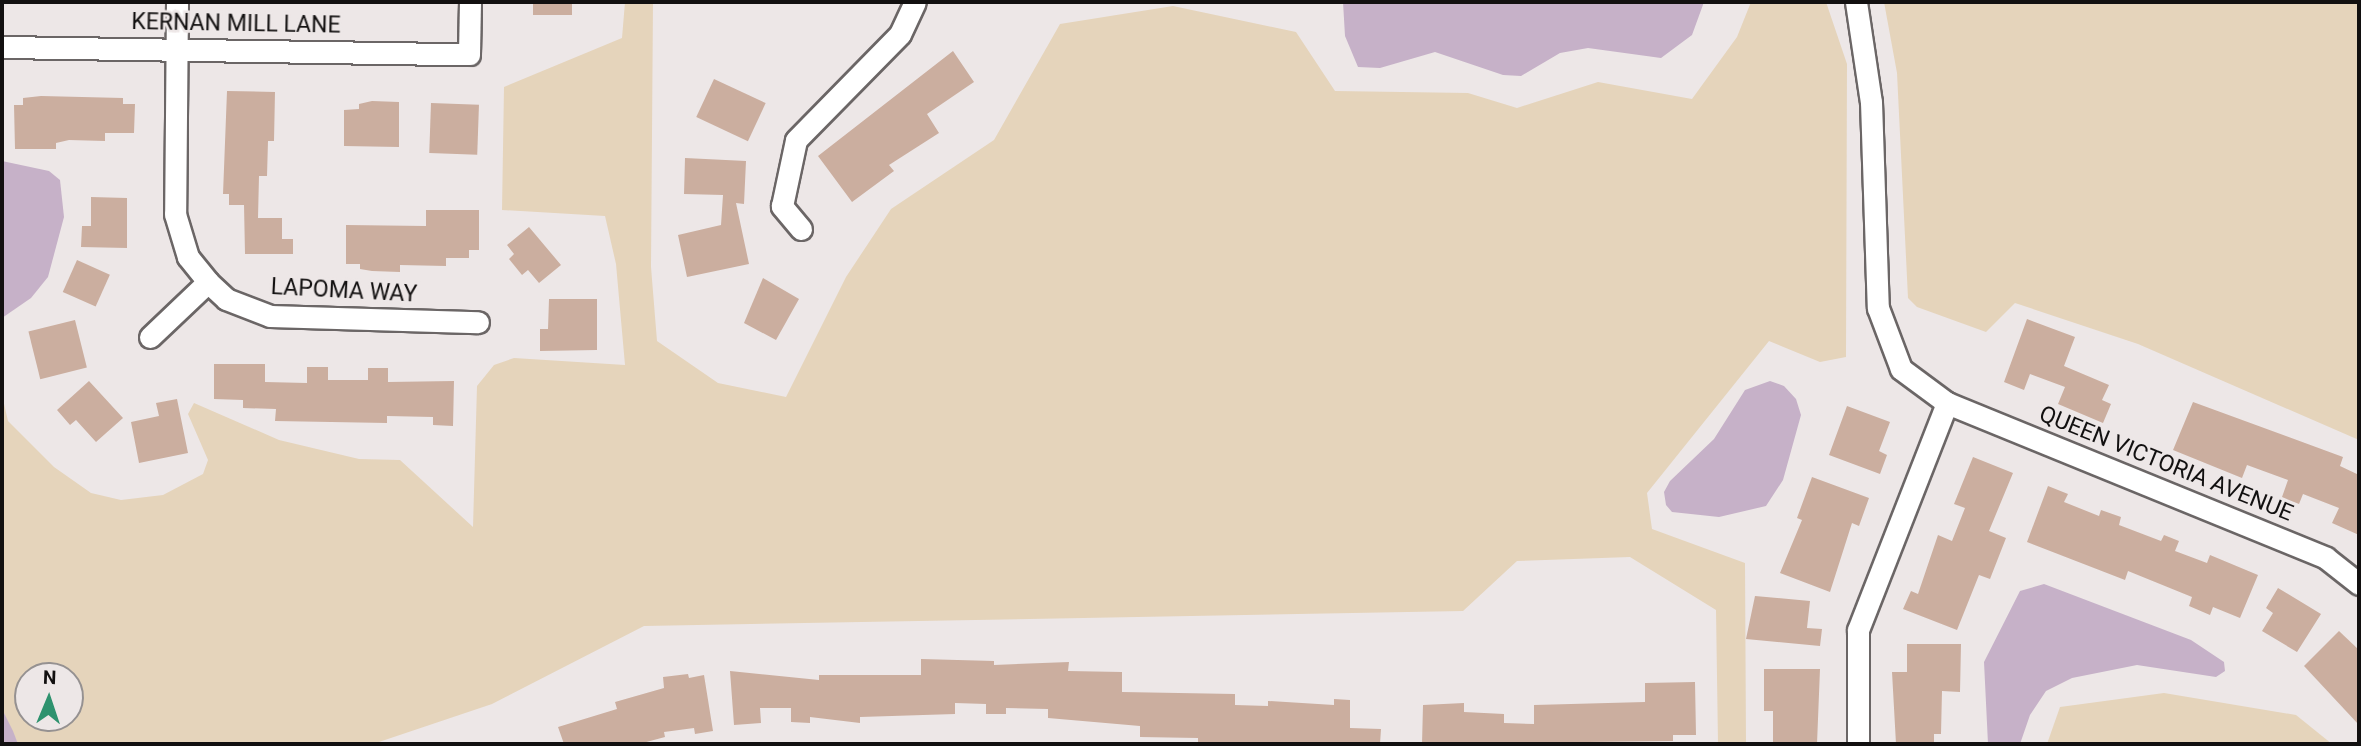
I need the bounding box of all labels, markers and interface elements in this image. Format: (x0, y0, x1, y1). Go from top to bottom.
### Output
street label: KERNAN MILL LANE (131, 8, 341, 40)
street label: LAPOMA WAY (270, 273, 418, 309)
street label: QUEEN VICTORIA AVENUE (2035, 400, 2297, 528)
north arrow (14, 662, 84, 732)
text: N (43, 666, 57, 689)

